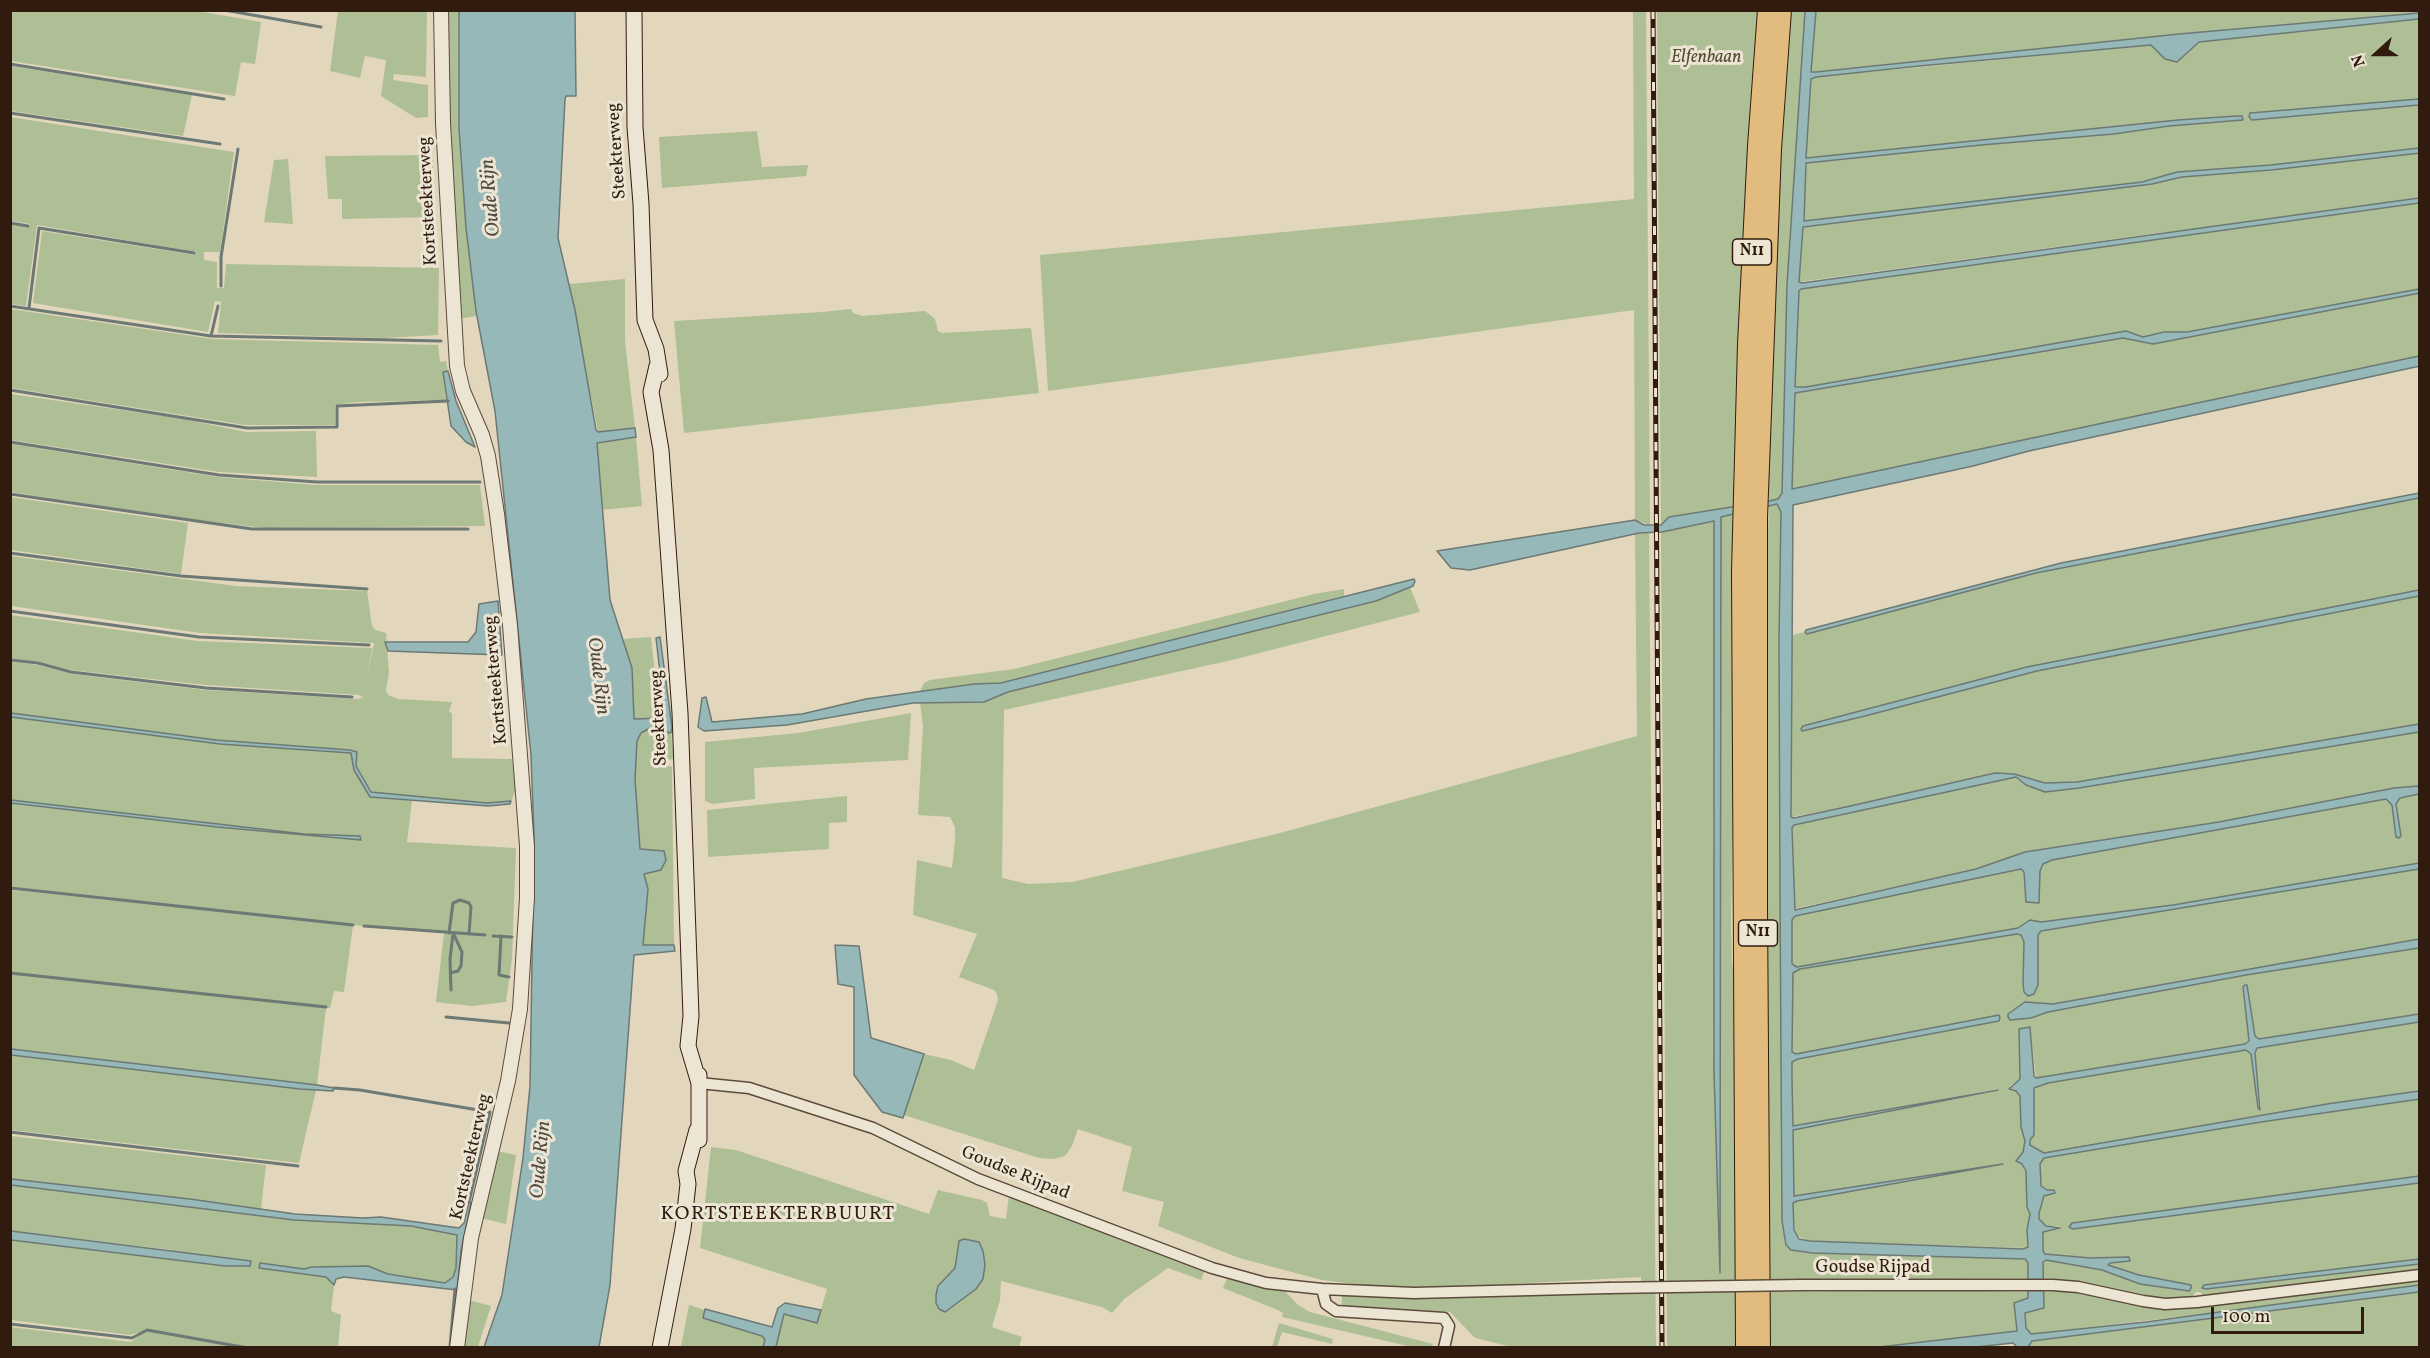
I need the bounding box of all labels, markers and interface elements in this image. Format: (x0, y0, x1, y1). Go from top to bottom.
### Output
north arrow (2346, 24, 2406, 84)
park label: Elfenbaan (1671, 48, 1741, 70)
text: N (2347, 51, 2372, 70)
street label: Steekterweg (604, 102, 632, 200)
street label: Kortsteekterweg (415, 136, 443, 266)
water label: Oude Rijn (477, 158, 507, 238)
road number: N11 (1732, 239, 1772, 265)
street label: Kortsteekterweg (481, 615, 513, 745)
water label: Oude Rijn (580, 636, 614, 716)
street label: Steekterweg (647, 669, 673, 767)
road number: N11 (1738, 920, 1778, 946)
street label: Kortsteekterweg (447, 1092, 497, 1222)
water label: Oude Rijn (527, 1120, 557, 1200)
street label: Goudse Rijpad (958, 1142, 1072, 1206)
district label: KORTSTEEKTERBUURT (660, 1203, 896, 1227)
street label: Goudse Rijpad (1816, 1258, 1930, 1280)
scale bar (2214, 1295, 2367, 1333)
text: 100 m (2222, 1305, 2271, 1330)

